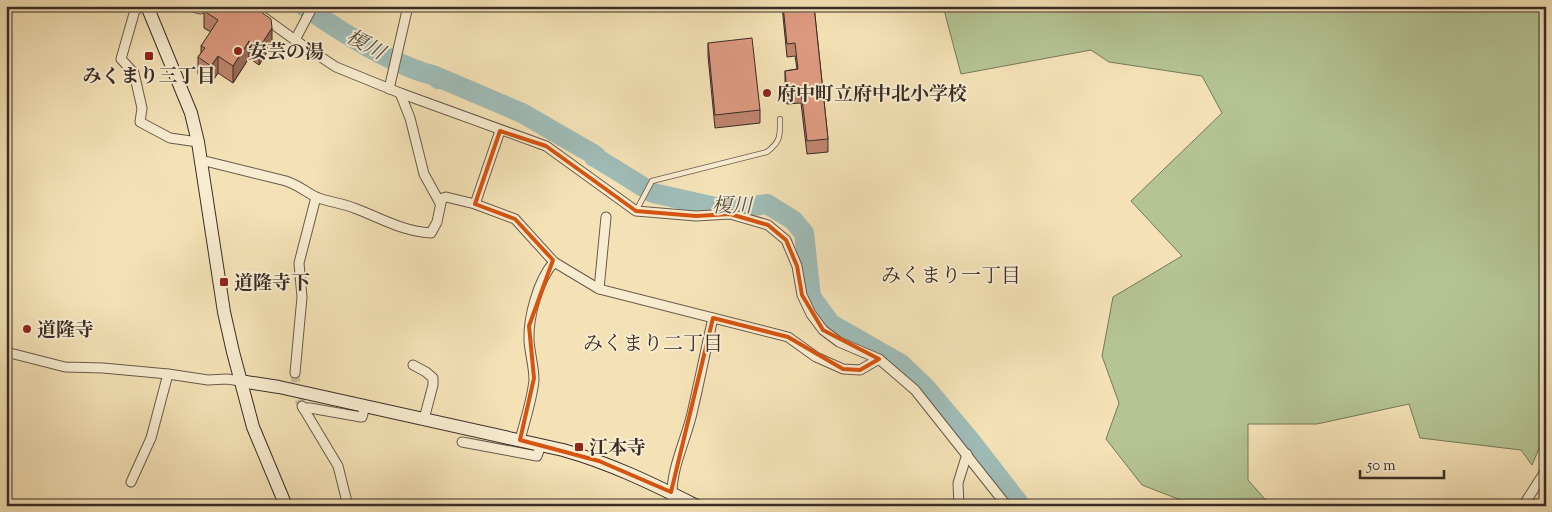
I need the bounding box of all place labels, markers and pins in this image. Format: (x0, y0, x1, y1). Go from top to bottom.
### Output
place label: 安芸の湯 (248, 40, 324, 67)
marker: 安芸の湯 (232, 45, 244, 57)
marker: みくまり三丁目 (143, 50, 155, 62)
place label: みくまり三丁目 (82, 64, 216, 91)
place label: 府中町立府中北小学校 (777, 82, 967, 109)
marker: 府中町立府中北小学校 (761, 87, 773, 99)
place label: 道隆寺下 (234, 271, 310, 298)
marker: 道隆寺下 (218, 276, 230, 288)
place label: 道隆寺 (37, 318, 94, 345)
marker: 道隆寺 (21, 323, 33, 335)
place label: 江本寺 (589, 436, 646, 463)
marker: 江本寺 (573, 441, 585, 453)

